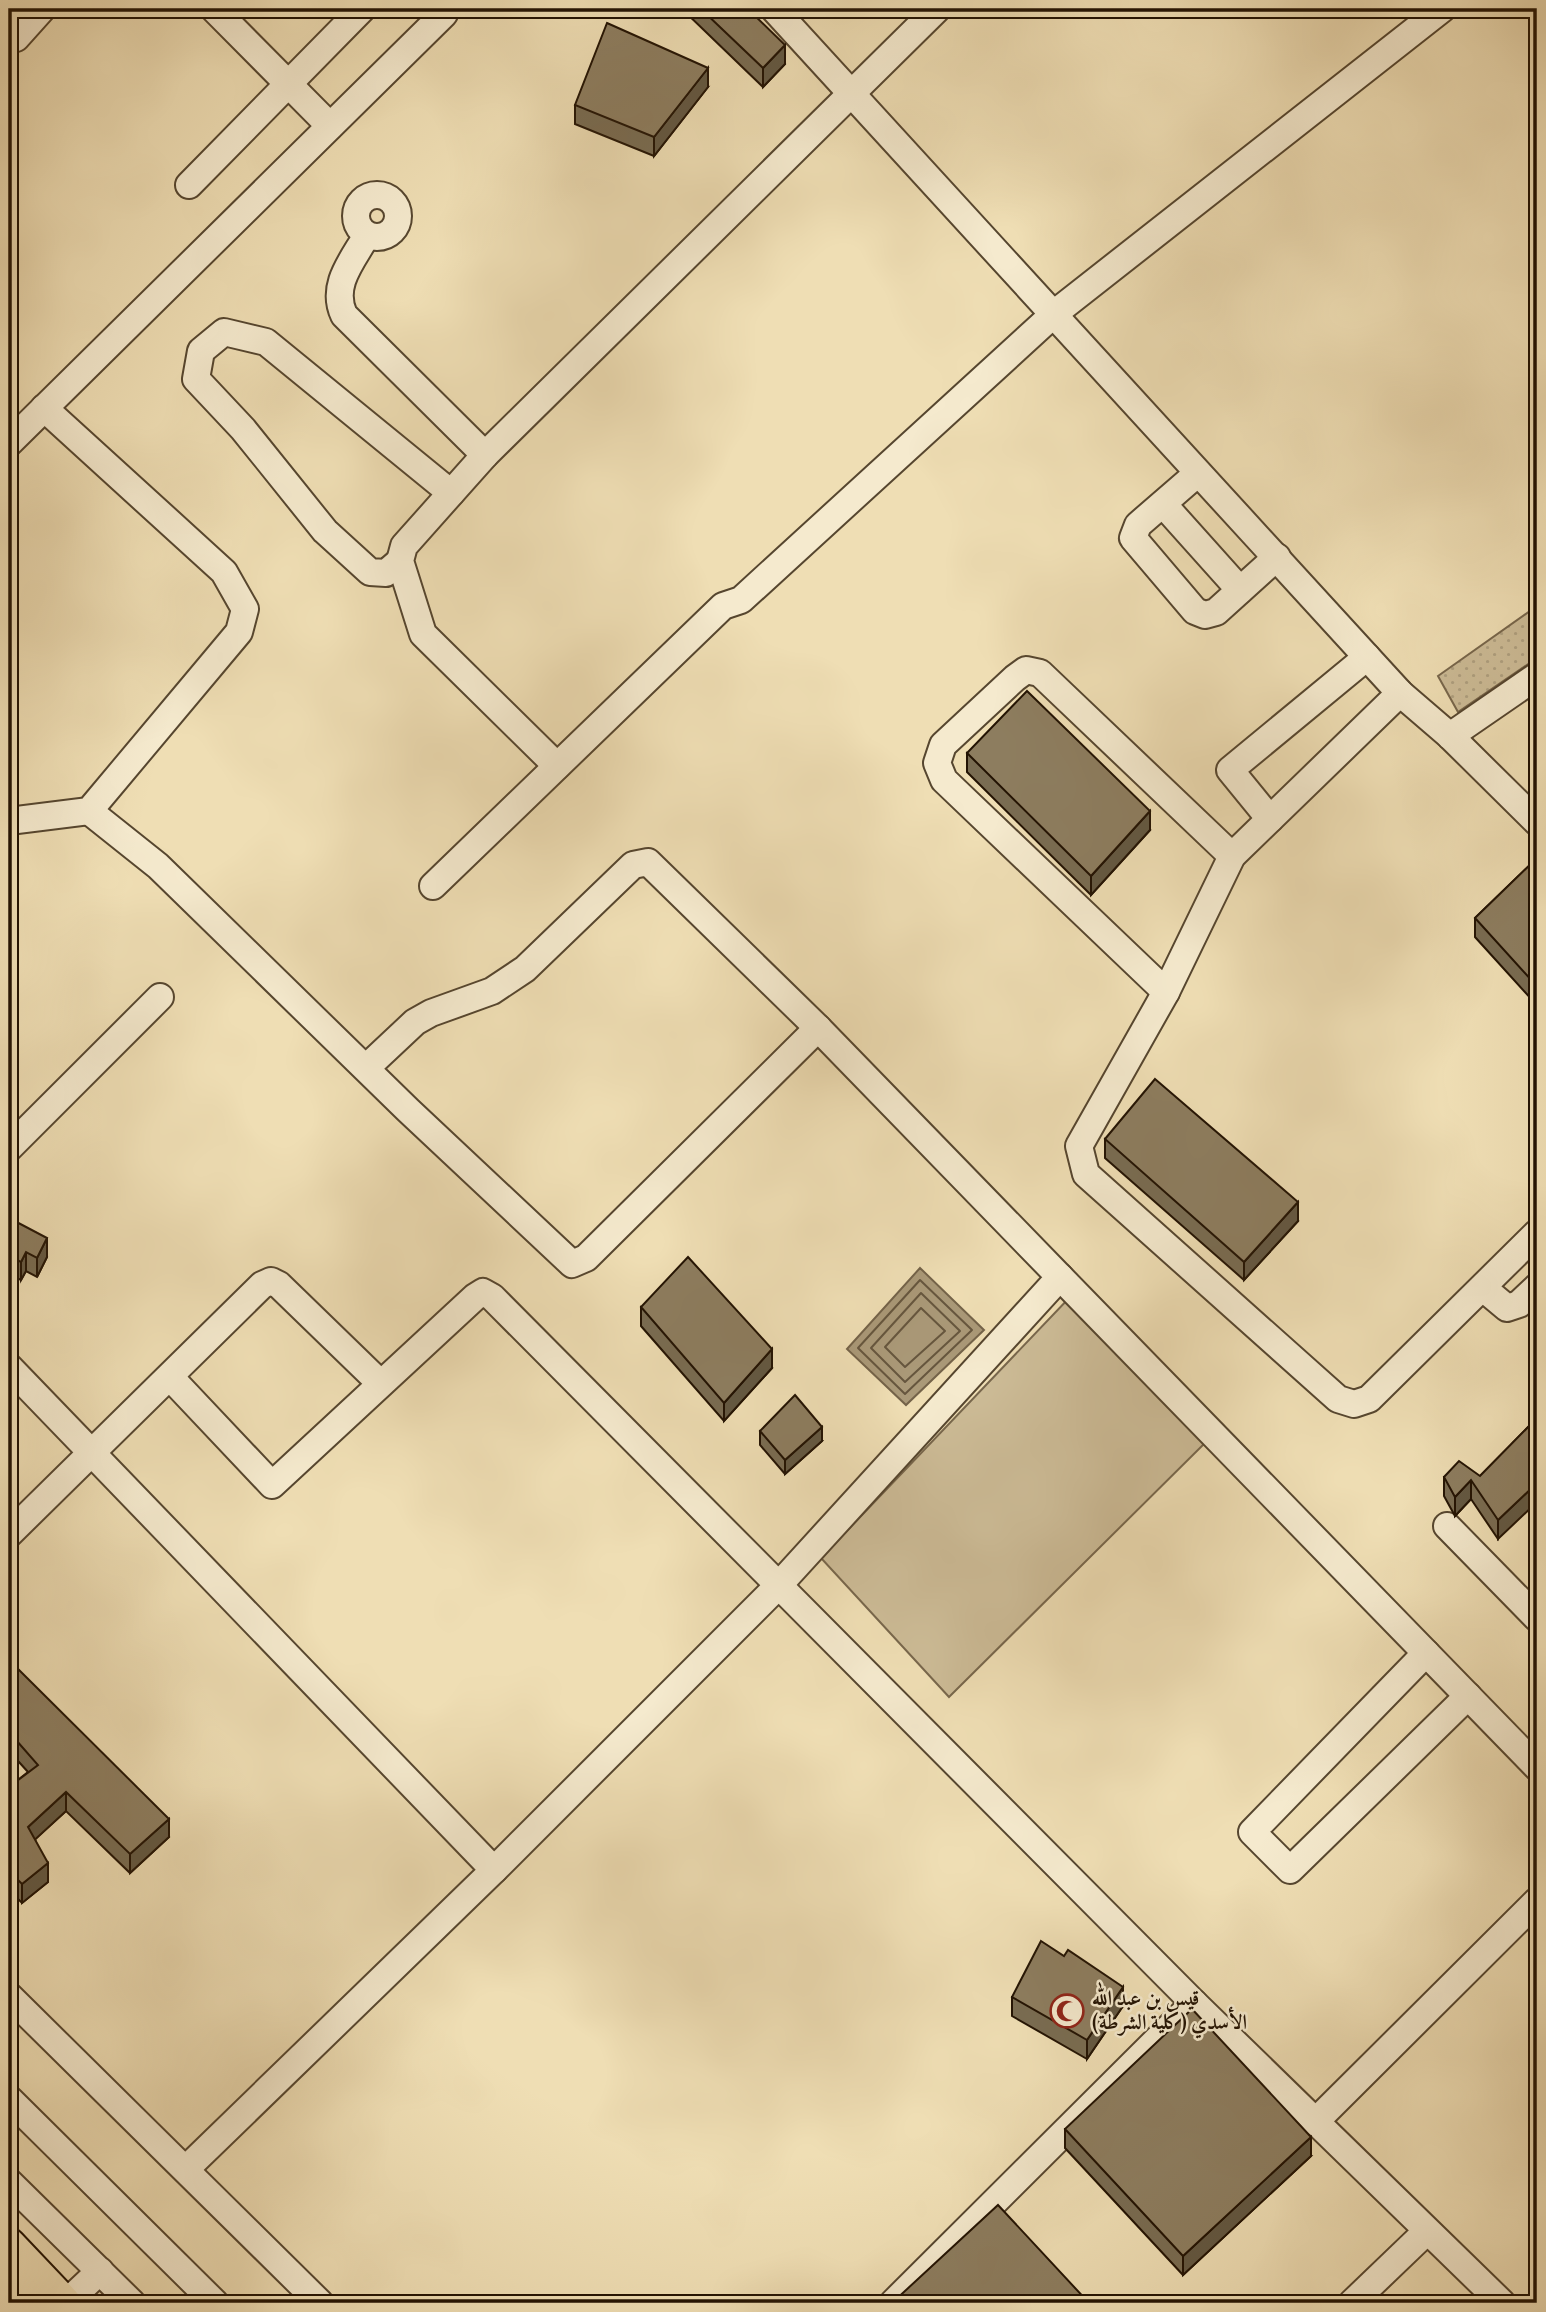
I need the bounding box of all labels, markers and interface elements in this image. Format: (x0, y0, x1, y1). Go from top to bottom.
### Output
place label: قيس بن عبد الله الأسدي (كلية الشرطة) (1092, 1981, 1247, 2039)
mosque icon: قيس بن عبد الله الأسدي (كلية الشرطة) (1048, 1992, 1086, 2030)

